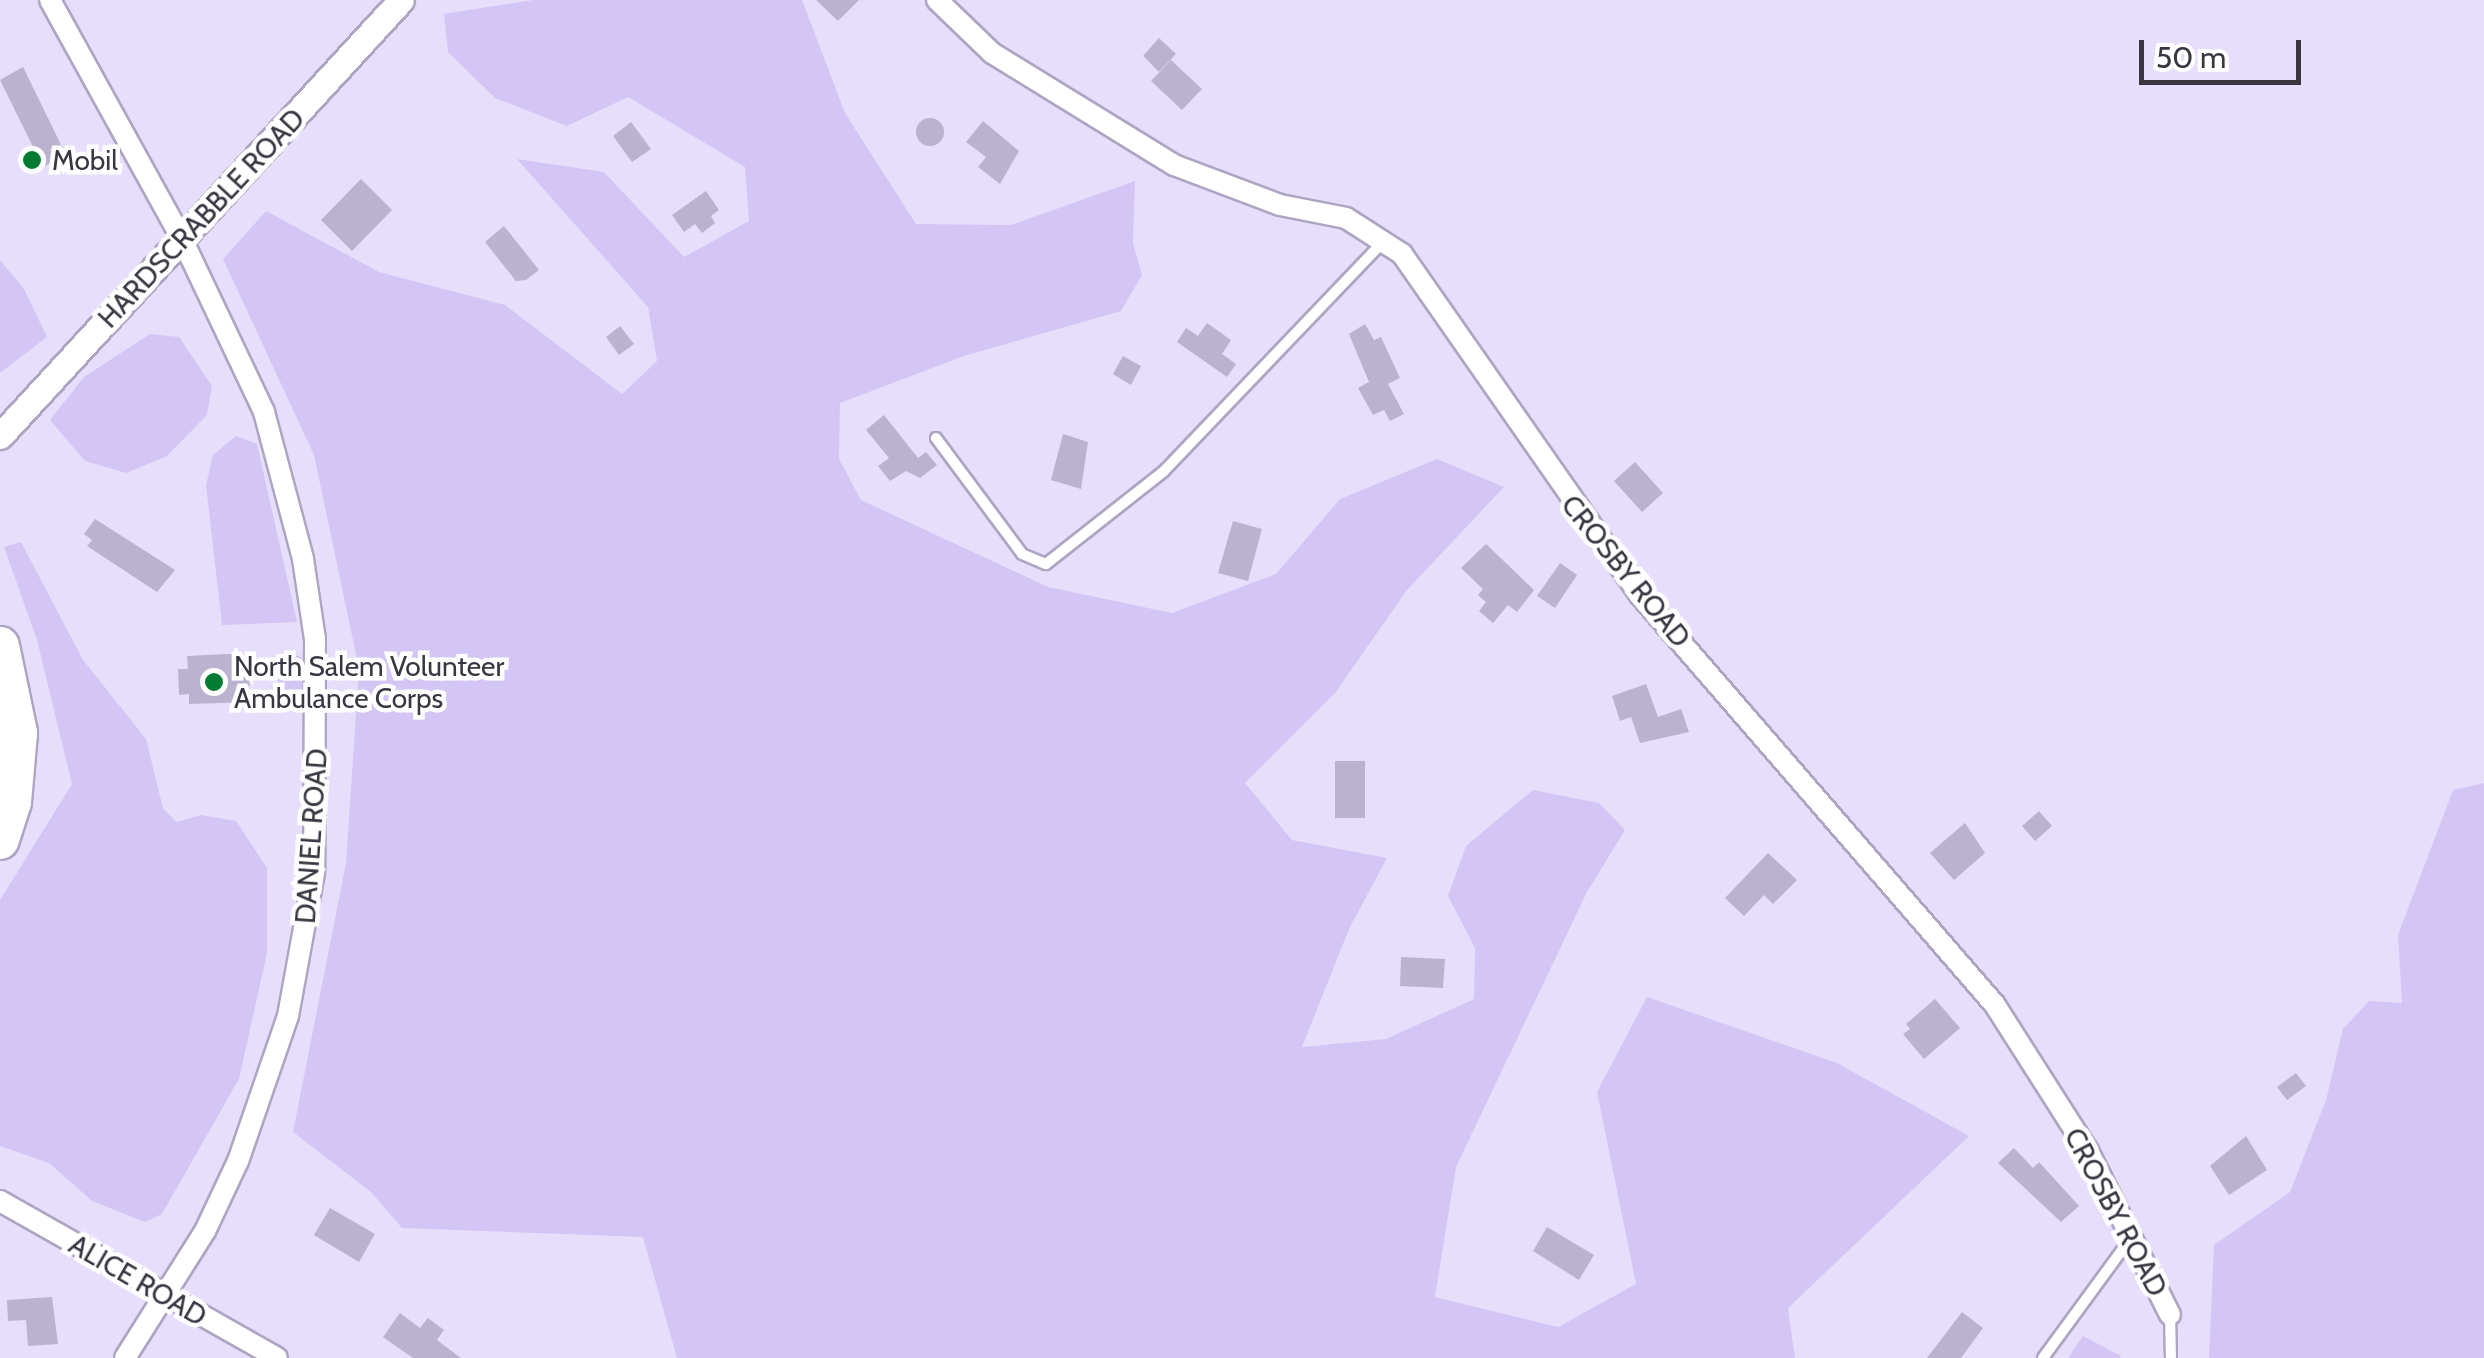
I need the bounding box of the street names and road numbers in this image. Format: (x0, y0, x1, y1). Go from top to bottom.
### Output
street label: HARDSCRABBLE ROAD (91, 102, 311, 334)
street label: CROSBY ROAD (1554, 488, 1698, 654)
street label: DANIEL ROAD (288, 747, 334, 925)
street label: CROSBY ROAD (2058, 1122, 2174, 1302)
street label: ALICE ROAD (63, 1227, 213, 1333)

